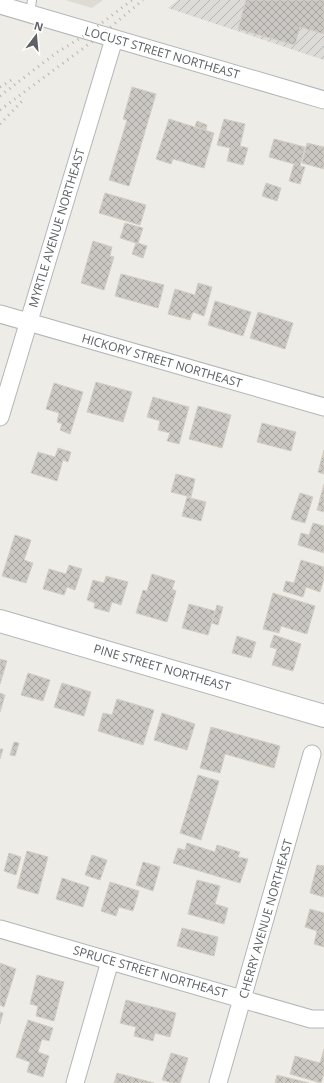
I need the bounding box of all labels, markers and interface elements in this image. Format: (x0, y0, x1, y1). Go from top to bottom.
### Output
north arrow (16, 16, 56, 56)
text: N (33, 17, 45, 34)
street label: LOCUST STREET NORTHEAST (83, 22, 242, 83)
street label: MYRTLE AVENUE NORTHEAST (24, 146, 89, 309)
street label: HICKORY STREET NORTHEAST (80, 329, 245, 392)
street label: PINE STREET NORTHEAST (92, 640, 233, 695)
street label: CHERRY AVENUE NORTHEAST (235, 837, 297, 1001)
street label: SPRUCE STREET NORTHEAST (71, 941, 230, 1002)

